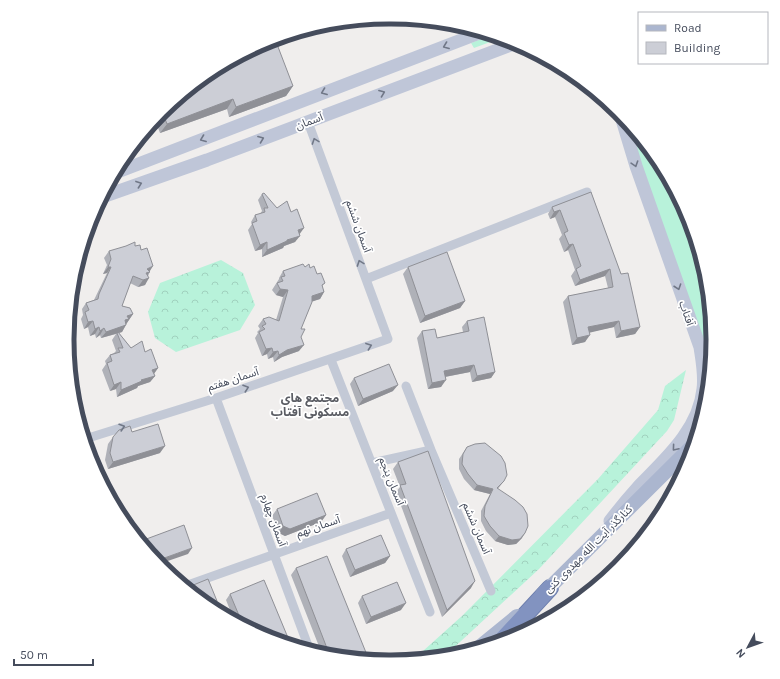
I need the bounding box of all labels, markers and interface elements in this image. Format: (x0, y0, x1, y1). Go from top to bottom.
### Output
legend (638, 12, 768, 64)
text: Road (674, 21, 702, 35)
text: Building (674, 41, 721, 55)
one-way arrow (442, 42, 449, 50)
one-way arrow (321, 88, 328, 96)
one-way arrow (379, 90, 386, 98)
street label: آسمان (294, 110, 325, 133)
one-way arrow (199, 134, 206, 142)
one-way arrow (257, 136, 264, 144)
one-way arrow (311, 138, 319, 145)
one-way arrow (630, 160, 639, 167)
one-way arrow (135, 180, 142, 189)
street label: آسمان ششم (341, 198, 374, 256)
one-way arrow (356, 260, 365, 267)
one-way arrow (674, 283, 682, 290)
street label: آفتاب (676, 299, 697, 328)
one-way arrow (365, 342, 372, 351)
street label: آسمان هفتم (206, 365, 262, 396)
one-way arrow (242, 384, 249, 393)
district label: مجتمع های مسکونی آفتاب (271, 391, 349, 419)
one-way arrow (118, 423, 125, 432)
one-way arrow (672, 443, 679, 450)
street label: آسمان پنجم (374, 455, 407, 509)
street label: آسمان چهارم (257, 492, 289, 549)
street label: آسمان ششم (458, 500, 494, 558)
street label: کنارگذر آیت الله مهدوی کنی (542, 502, 635, 596)
street label: آسمان نهم (294, 513, 343, 542)
north arrow (728, 627, 768, 667)
scale bar (14, 641, 93, 667)
text: N (733, 646, 748, 660)
text: 50 m (20, 648, 48, 662)

